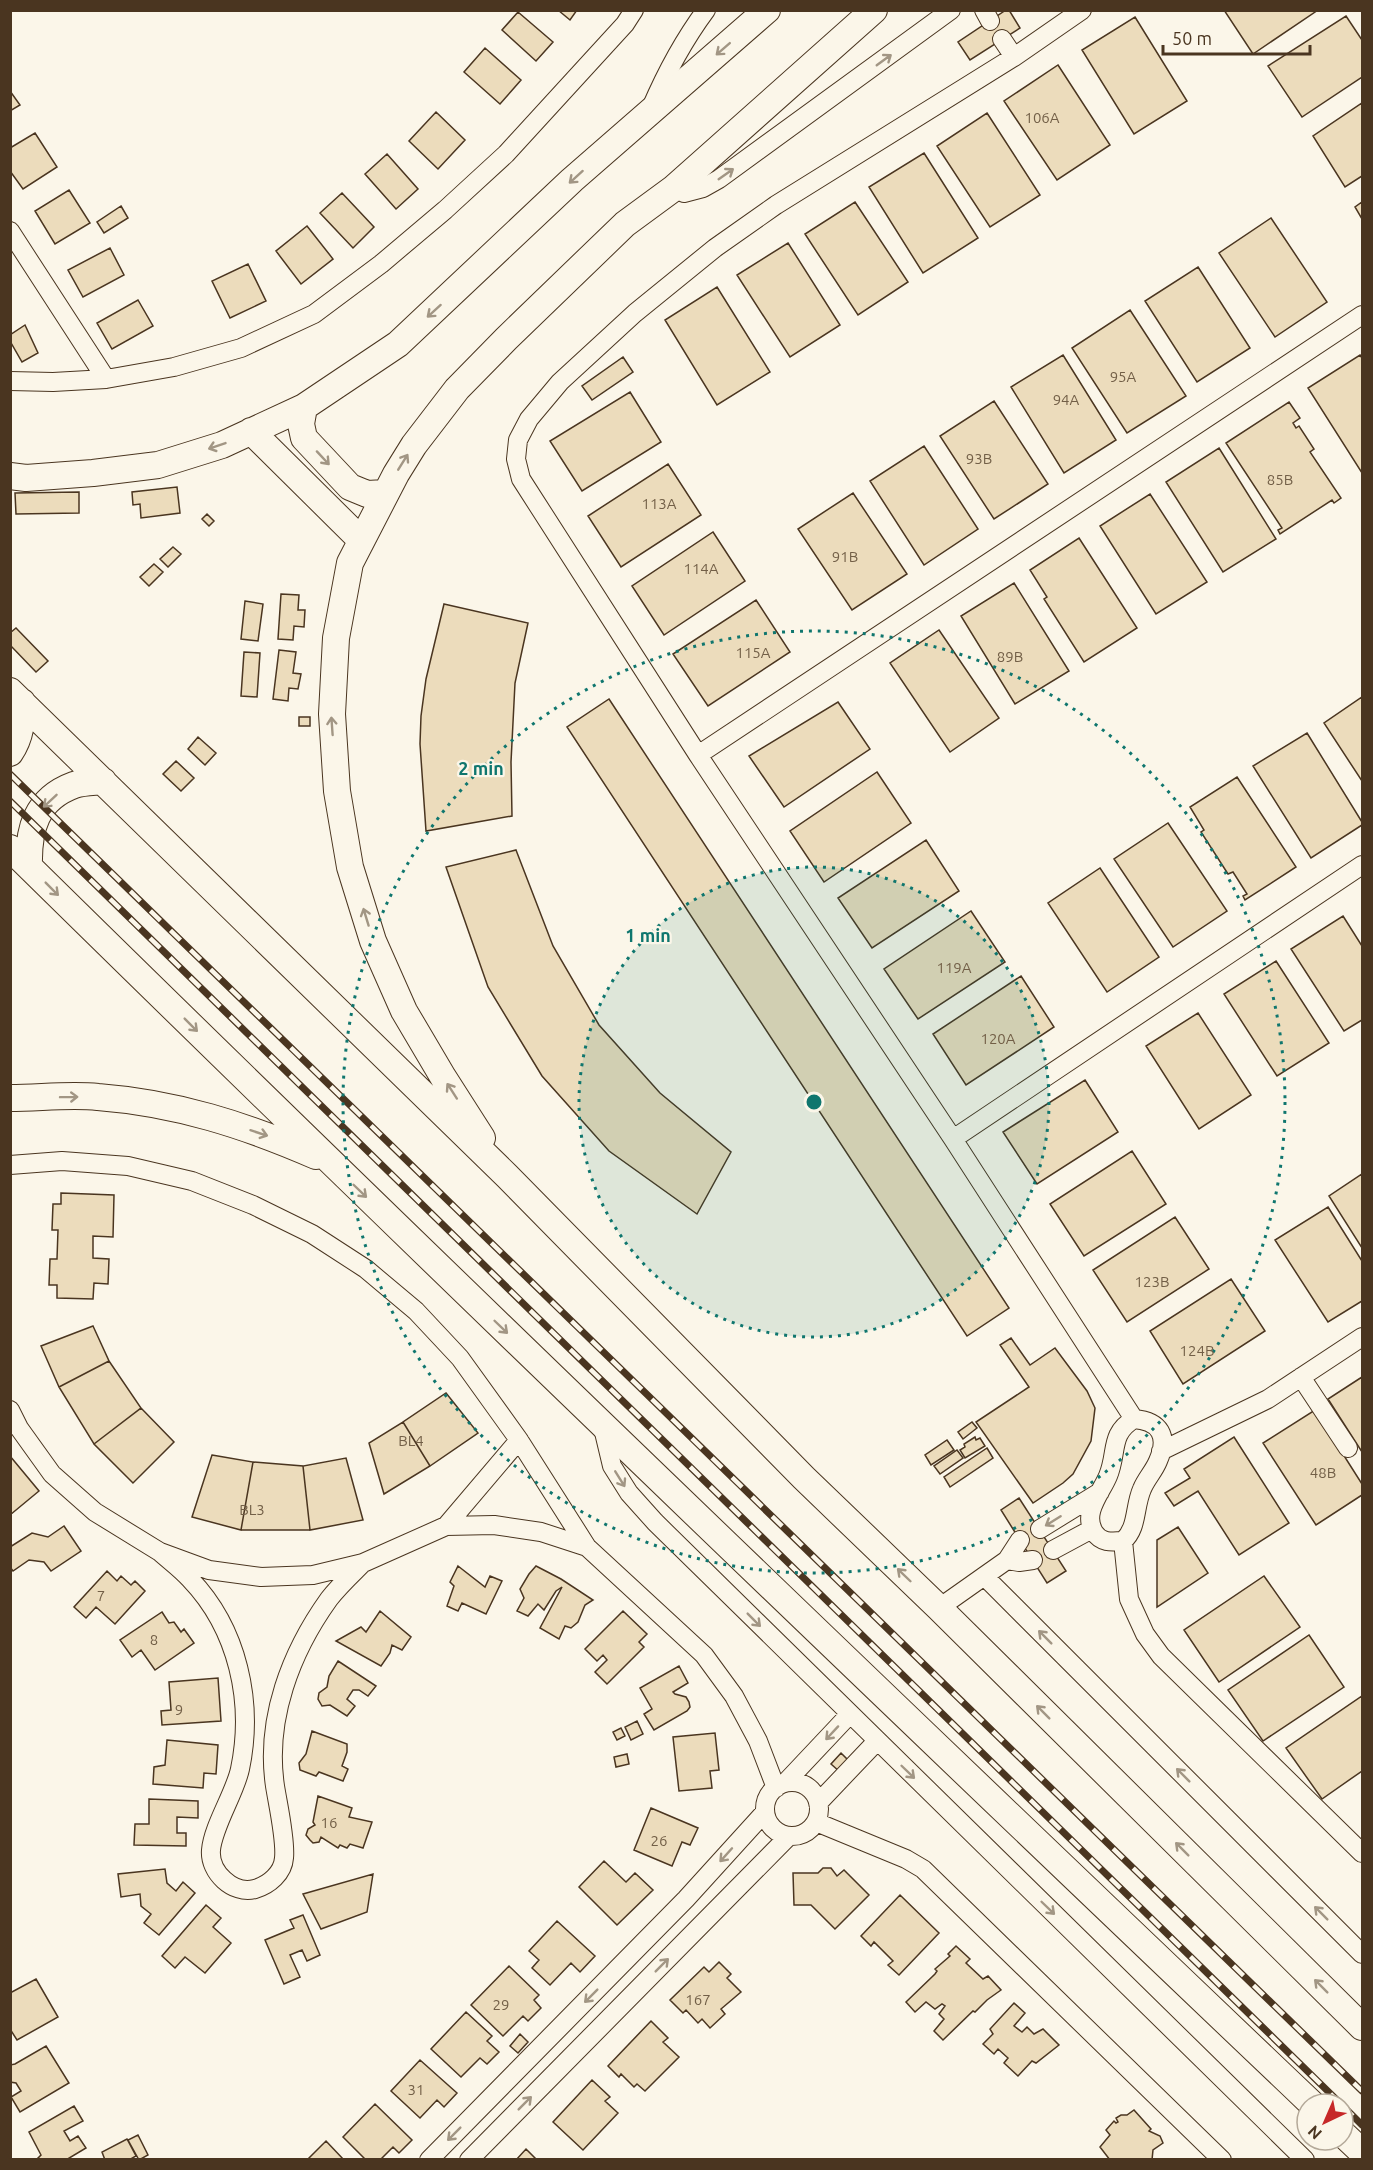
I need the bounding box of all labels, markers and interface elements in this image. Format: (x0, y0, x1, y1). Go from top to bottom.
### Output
scale bar (1163, 18, 1310, 56)
text: 50 m (1172, 28, 1212, 48)
one-way arrow (716, 42, 731, 56)
one-way arrow (875, 53, 891, 66)
house number: 106A (1024, 109, 1060, 126)
one-way arrow (717, 168, 734, 180)
one-way arrow (569, 170, 584, 184)
one-way arrow (427, 304, 442, 318)
house number: 95A (1110, 368, 1137, 385)
house number: 94A (1053, 391, 1080, 408)
one-way arrow (208, 442, 227, 453)
one-way arrow (316, 450, 330, 465)
house number: 93B (966, 450, 992, 467)
one-way arrow (397, 454, 409, 471)
house number: 85B (1267, 471, 1293, 488)
house number: 113A (641, 495, 677, 512)
house number: 91B (832, 548, 858, 565)
house number: 114A (683, 560, 719, 577)
house number: 115A (735, 644, 771, 661)
house number: 89B (997, 648, 1023, 665)
one-way arrow (327, 717, 338, 737)
text: 2 min (458, 758, 504, 778)
one-way arrow (42, 794, 57, 808)
one-way arrow (45, 881, 60, 896)
one-way arrow (360, 908, 371, 927)
text: 1 min (625, 925, 671, 945)
house number: 119A (936, 959, 972, 976)
one-way arrow (184, 1018, 199, 1033)
house number: 120A (980, 1030, 1016, 1047)
one-way arrow (446, 1083, 459, 1100)
one-way arrow (58, 1091, 78, 1103)
centre of rings (804, 1092, 824, 1112)
one-way arrow (249, 1128, 268, 1139)
one-way arrow (353, 1184, 368, 1199)
house number: 123B (1135, 1273, 1169, 1290)
one-way arrow (493, 1319, 508, 1334)
house number: 124B (1180, 1342, 1214, 1359)
house number: BL4 (398, 1432, 424, 1449)
house number: 48B (1310, 1464, 1336, 1481)
one-way arrow (615, 1470, 627, 1487)
house number: BL3 (239, 1501, 265, 1518)
one-way arrow (1045, 1515, 1062, 1527)
one-way arrow (897, 1568, 912, 1582)
house number: 7 (97, 1587, 105, 1604)
one-way arrow (747, 1613, 762, 1628)
one-way arrow (1038, 1630, 1053, 1645)
house number: 8 (150, 1631, 158, 1648)
house number: 9 (175, 1701, 183, 1718)
one-way arrow (1036, 1704, 1051, 1719)
one-way arrow (826, 1725, 840, 1740)
one-way arrow (901, 1765, 916, 1779)
one-way arrow (1176, 1768, 1191, 1783)
house number: 16 (321, 1814, 337, 1831)
house number: 26 (651, 1832, 667, 1849)
one-way arrow (1175, 1841, 1190, 1856)
one-way arrow (719, 1847, 733, 1862)
one-way arrow (1040, 1901, 1055, 1915)
one-way arrow (1314, 1905, 1329, 1920)
one-way arrow (655, 1958, 670, 1972)
one-way arrow (1313, 1978, 1328, 1993)
one-way arrow (584, 1988, 598, 2003)
house number: 167 (685, 1991, 711, 2008)
house number: 29 (493, 1996, 509, 2013)
house number: 31 (408, 2081, 424, 2098)
north arrow (1295, 2092, 1355, 2152)
one-way arrow (517, 2096, 532, 2111)
text: N (1304, 2122, 1325, 2143)
one-way arrow (447, 2127, 461, 2142)

